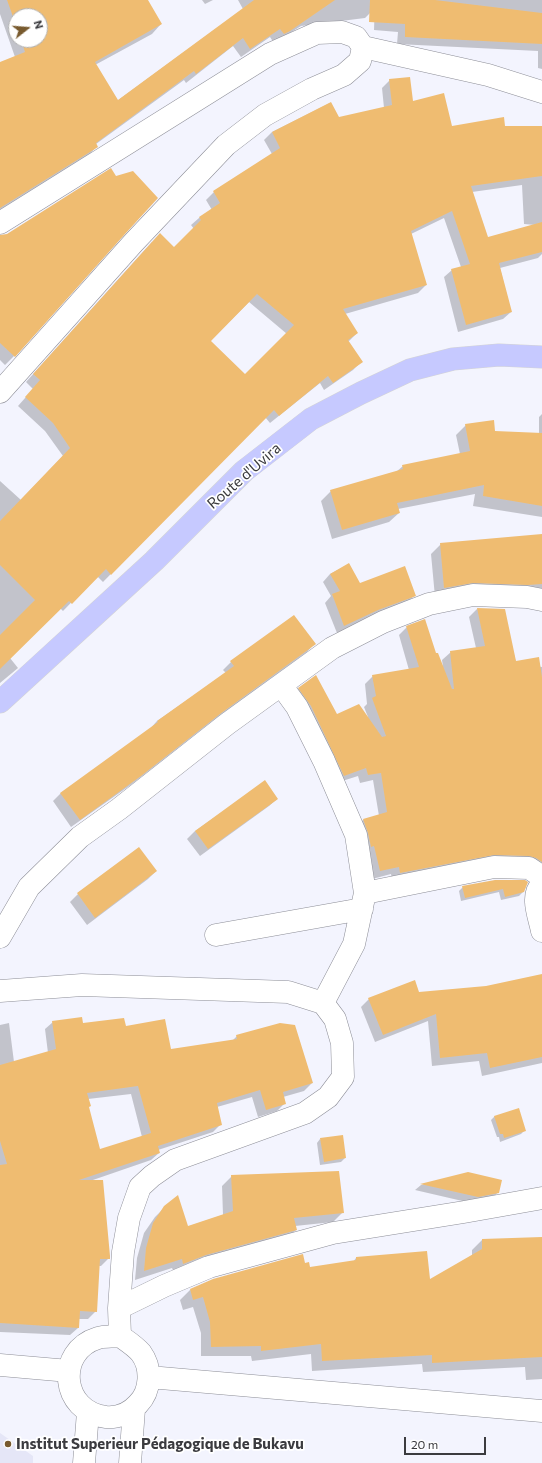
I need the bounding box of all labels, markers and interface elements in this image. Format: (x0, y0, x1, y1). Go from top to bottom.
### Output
north arrow (8, 8, 48, 48)
text: N (32, 19, 46, 30)
street label: Route d'Uvira (204, 439, 284, 513)
scale bar (406, 1429, 488, 1455)
place label: Institut Superieur Pédagogique de Bukavu (16, 1435, 304, 1453)
text: 20 m (411, 1437, 438, 1451)
marker: Institut Superieur Pédagogique de Bukavu (3, 1439, 13, 1449)

